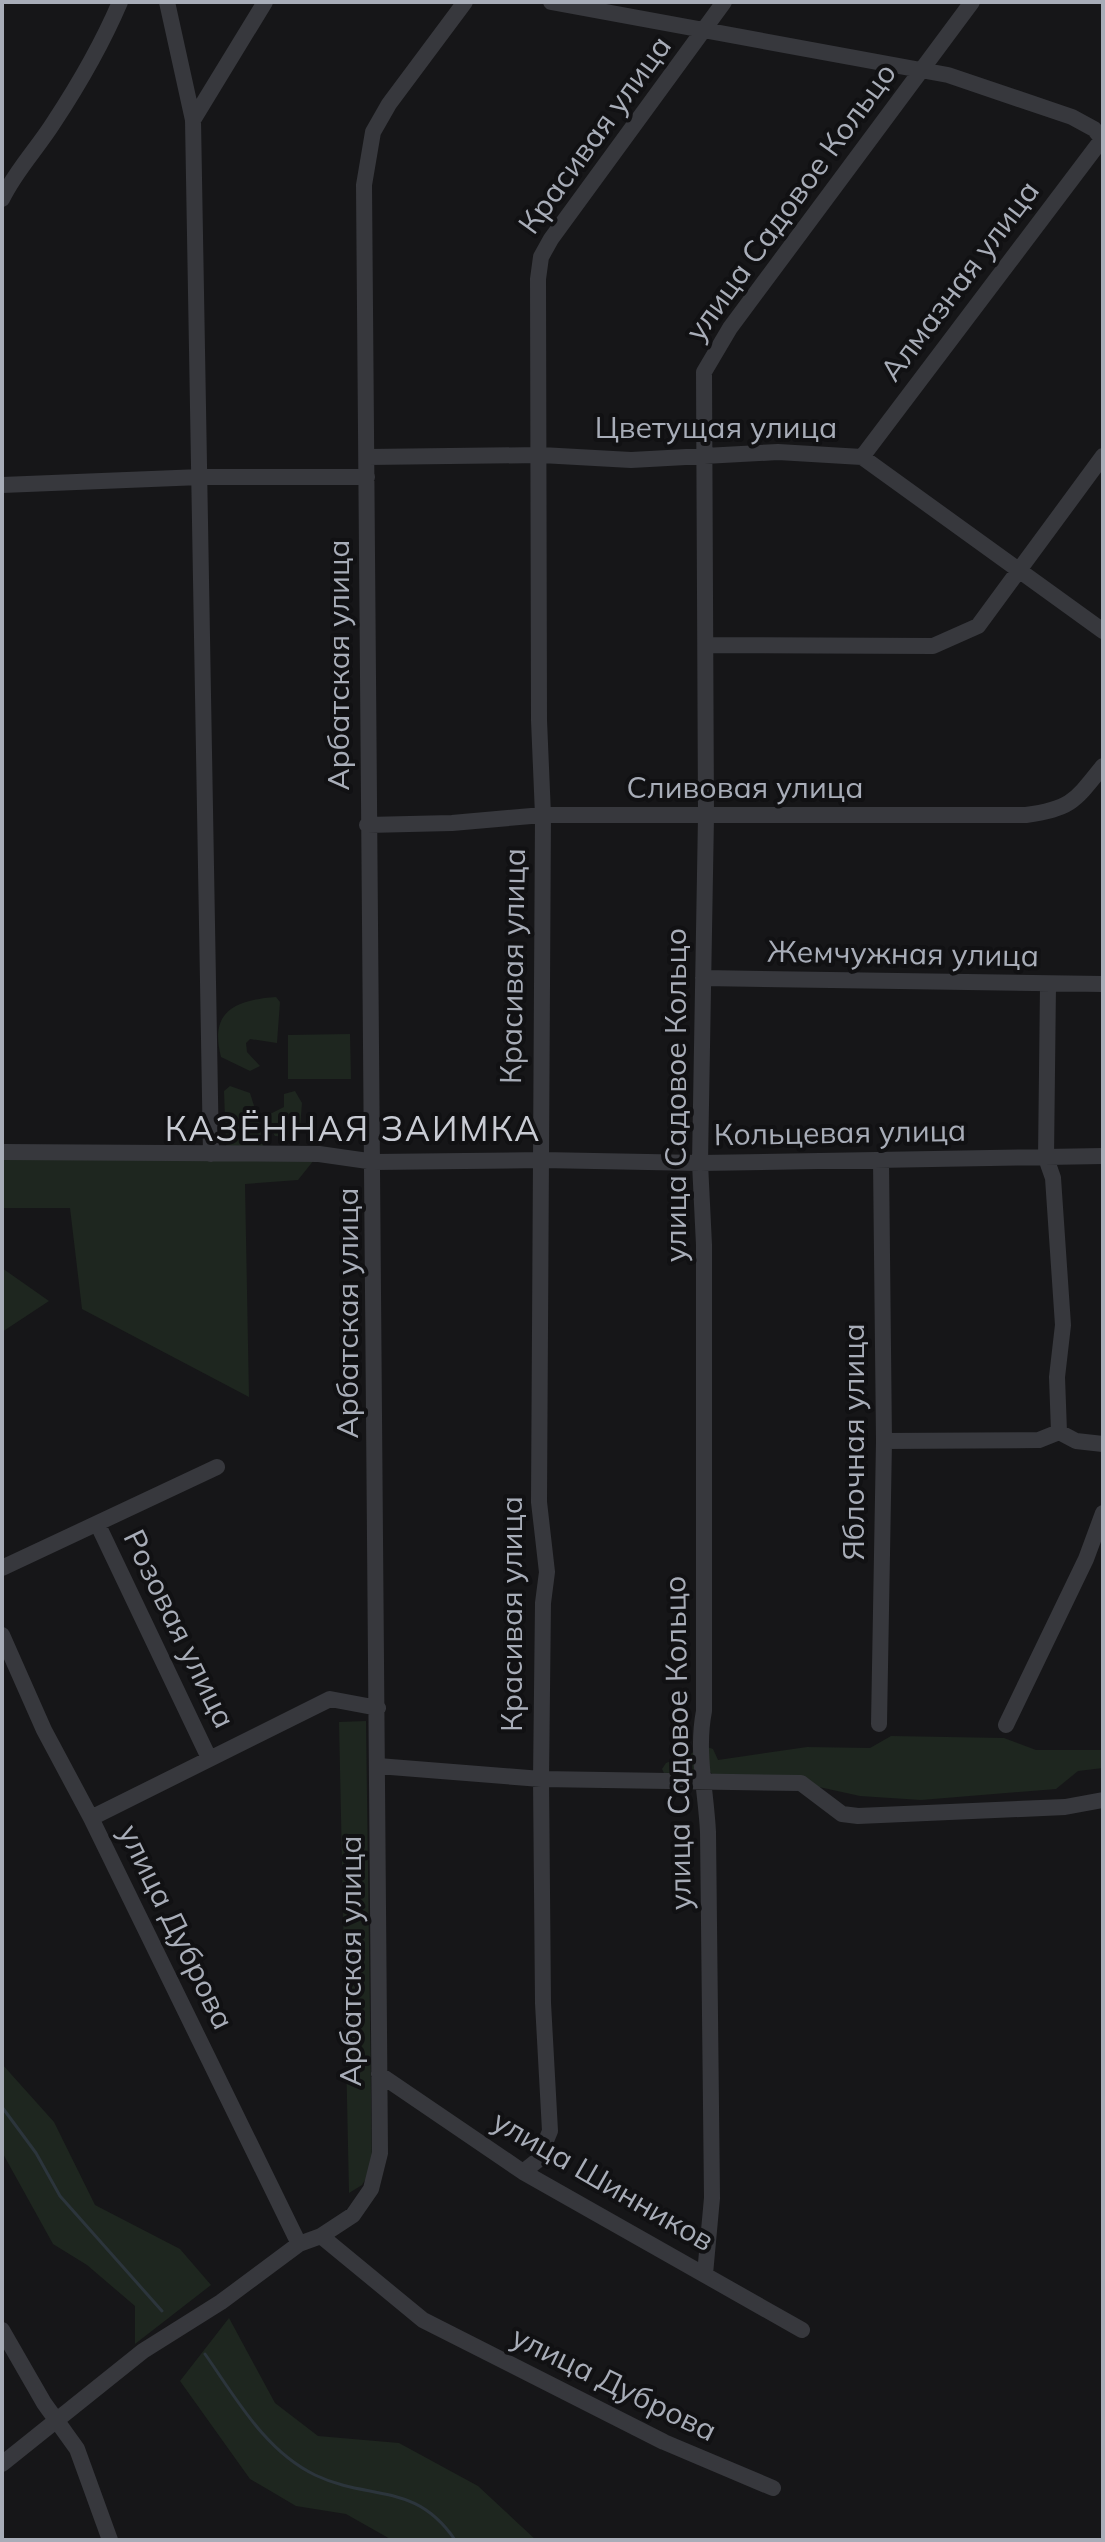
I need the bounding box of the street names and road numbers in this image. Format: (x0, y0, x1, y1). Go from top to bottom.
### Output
street label: Красивая улица (509, 28, 679, 241)
street label: улица Садовое Кольцо (676, 55, 904, 348)
street label: Алмазная улица (871, 173, 1047, 388)
street label: Цветущая улица (595, 408, 837, 446)
street label: Арбатская улица (319, 539, 357, 791)
street label: Сливовая улица (627, 768, 863, 806)
street label: Красивая улица (491, 848, 533, 1084)
street label: улица Садовое Кольцо (656, 928, 694, 1262)
street label: Жемчужная улица (767, 932, 1039, 974)
street label: Кольцевая улица (713, 1111, 967, 1153)
street label: Арбатская улица (328, 1187, 366, 1439)
street label: Яблочная улица (834, 1323, 872, 1561)
street label: Красивая улица (492, 1496, 530, 1732)
street label: Розовая улица (115, 1523, 244, 1734)
street label: улица Садовое Кольцо (655, 1575, 699, 1911)
street label: улица Дуброва (111, 1818, 243, 2035)
street label: Арбатская улица (331, 1835, 369, 2087)
street label: улица Шинников (486, 2101, 721, 2259)
street label: улица Дуброва (506, 2317, 723, 2449)

